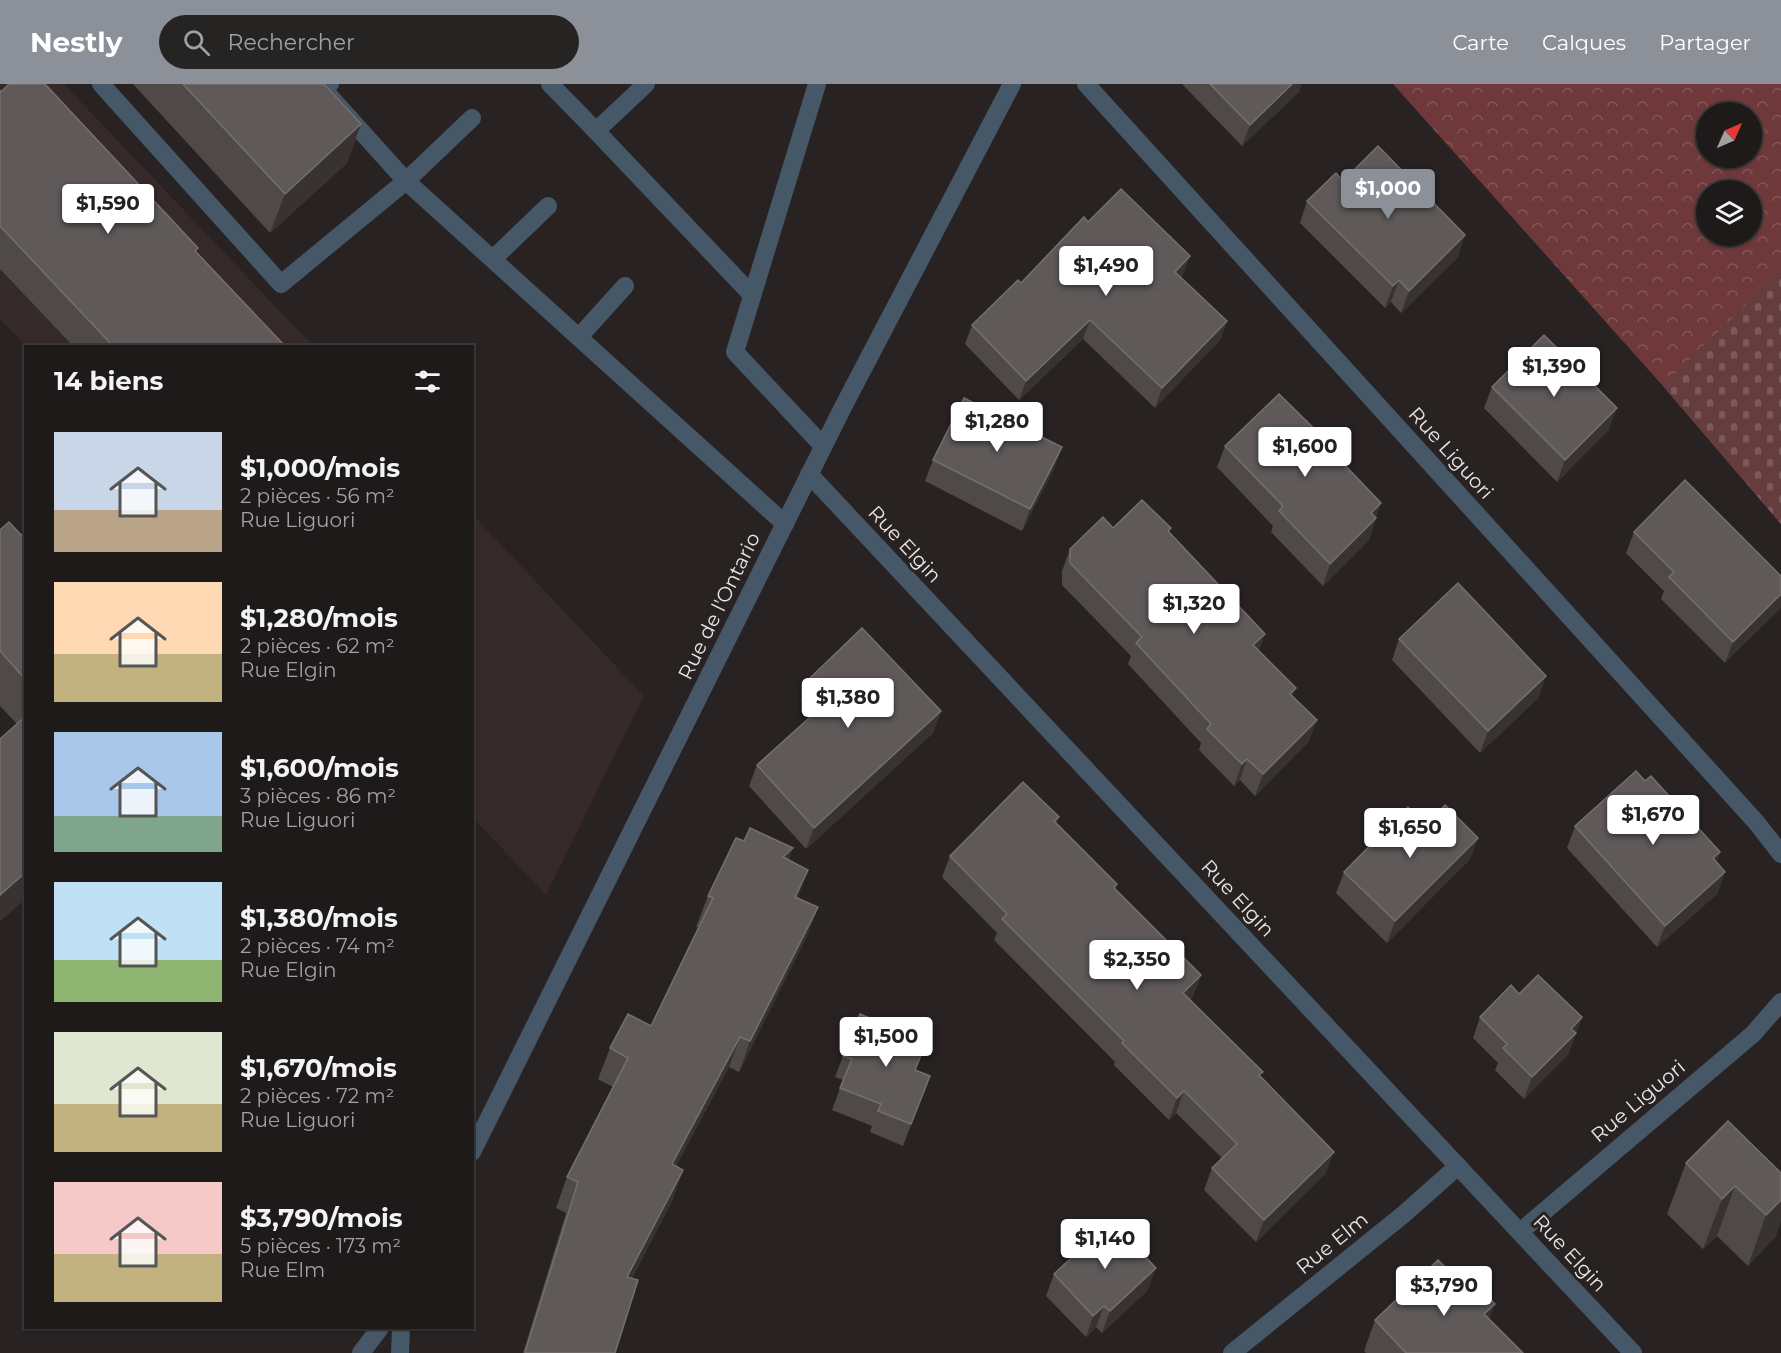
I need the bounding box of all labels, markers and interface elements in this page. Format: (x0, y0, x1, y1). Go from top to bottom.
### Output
search box (159, 15, 579, 69)
text: Nestly (30, 25, 123, 59)
icon: search (180, 26, 213, 59)
text: Rechercher (228, 29, 355, 56)
text: Carte (1452, 30, 1509, 55)
text: Calques (1542, 30, 1626, 55)
text: Partager (1659, 30, 1751, 55)
north arrow (1696, 102, 1762, 168)
map controls (1696, 102, 1762, 246)
pin: $1,000 (1339, 169, 1437, 220)
text: $1,000 (1355, 176, 1421, 200)
button: layers (1696, 180, 1762, 246)
pin: $1,590 (59, 184, 157, 235)
text: $1,590 (76, 191, 140, 215)
pin: $1,490 (1057, 246, 1155, 297)
text: $1,490 (1073, 253, 1139, 277)
pin: $1,390 (1505, 347, 1603, 398)
text: $1,390 (1522, 354, 1586, 378)
text: 14 biens (54, 365, 163, 397)
icon: filters (411, 365, 444, 398)
pin: $1,280 (948, 402, 1046, 453)
street label: Rue Liguori (1404, 402, 1498, 504)
text: $1,280 (965, 409, 1029, 433)
pin: $1,600 (1256, 427, 1354, 478)
text: $1,600 (1272, 434, 1338, 458)
text: $1,000/mois (240, 452, 400, 484)
icon: home (102, 456, 174, 528)
text: 2 pièces · 56 m² (240, 484, 395, 508)
street label: Rue Elgin (863, 500, 947, 588)
text: Rue Liguori (240, 508, 355, 532)
street label: Rue de l'Ontario (673, 528, 765, 684)
pin: $1,320 (1145, 584, 1243, 635)
text: $1,320 (1163, 591, 1225, 615)
text: $1,280/mois (240, 602, 398, 634)
icon: home (102, 606, 174, 678)
text: 2 pièces · 62 m² (240, 634, 395, 658)
text: Rue Elgin (240, 658, 337, 682)
pin: $1,380 (799, 678, 897, 729)
text: $1,380 (816, 685, 880, 709)
text: $1,600/mois (240, 752, 399, 784)
icon: home (102, 756, 174, 828)
text: 3 pièces · 86 m² (240, 784, 396, 808)
pin: $1,670 (1604, 795, 1702, 846)
text: $1,670 (1621, 802, 1685, 826)
text: Rue Liguori (240, 808, 355, 832)
pin: $1,650 (1361, 808, 1459, 859)
text: $1,650 (1378, 815, 1442, 839)
street label: Rue Elgin (1196, 854, 1280, 942)
text: $1,380/mois (240, 902, 398, 934)
icon: home (102, 906, 174, 978)
text: 2 pièces · 74 m² (240, 934, 395, 958)
pin: $2,350 (1088, 940, 1186, 991)
text: $2,350 (1103, 947, 1171, 971)
text: Rue Elgin (240, 958, 337, 982)
pin: $1,500 (837, 1017, 935, 1068)
text: $1,500 (854, 1024, 918, 1048)
text: $1,670/mois (240, 1052, 397, 1084)
street label: Rue Liguori (1586, 1055, 1690, 1147)
icon: home (102, 1056, 174, 1128)
text: 2 pièces · 72 m² (240, 1084, 394, 1108)
text: Rue Liguori (240, 1108, 355, 1132)
text: $3,790/mois (240, 1202, 403, 1234)
icon: home (102, 1206, 174, 1278)
street label: Rue Elm (1291, 1207, 1373, 1279)
street label: Rue Elgin (1528, 1209, 1612, 1297)
pin: $1,140 (1056, 1219, 1154, 1270)
text: $1,140 (1075, 1226, 1135, 1250)
text: 5 pièces · 173 m² (240, 1234, 401, 1258)
text: Rue Elm (240, 1258, 325, 1282)
pin: $3,790 (1395, 1266, 1493, 1317)
text: $3,790 (1410, 1273, 1478, 1297)

